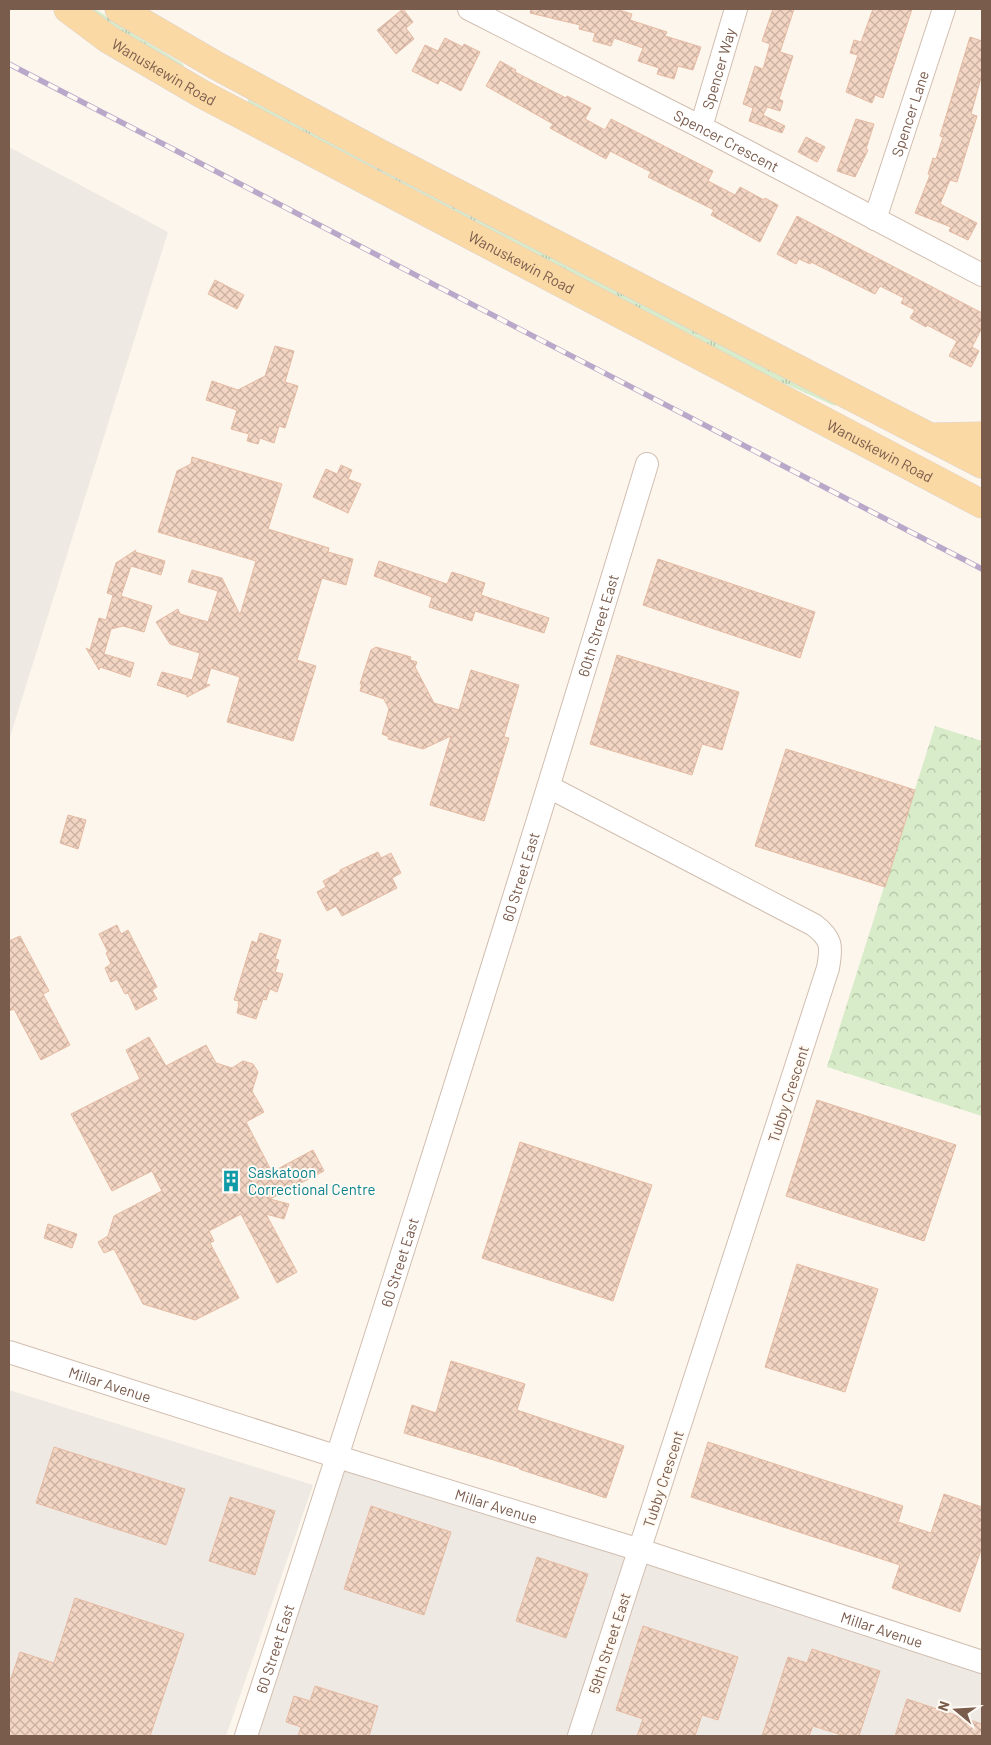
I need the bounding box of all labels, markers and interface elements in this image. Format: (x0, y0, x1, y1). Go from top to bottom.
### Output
street label: Spencer Way (698, 26, 739, 111)
street label: Wanuskewin Road (109, 34, 219, 109)
street label: Spencer Lane (887, 68, 932, 159)
street label: Spencer Crescent (671, 106, 782, 175)
street label: Wanuskewin Road (465, 227, 578, 297)
street label: Wanuskewin Road (824, 415, 936, 486)
street label: 60th Street East (574, 572, 622, 679)
street label: 60 Street East (498, 830, 543, 924)
street label: Tubby Crescent (764, 1043, 812, 1145)
place label: Saskatoon Correctional Centre (248, 1163, 376, 1198)
building icon: Saskatoon Correctional Centre (218, 1168, 244, 1194)
street label: 60 Street East (377, 1215, 422, 1309)
street label: Millar Avenue (67, 1363, 153, 1406)
street label: Tubby Crescent (639, 1428, 687, 1530)
street label: Millar Avenue (453, 1485, 540, 1527)
street label: 59th Street East (584, 1590, 634, 1696)
street label: 60 Street East (252, 1602, 298, 1695)
street label: Millar Avenue (839, 1607, 925, 1651)
north arrow (931, 1685, 981, 1735)
text: N (934, 1699, 953, 1713)

